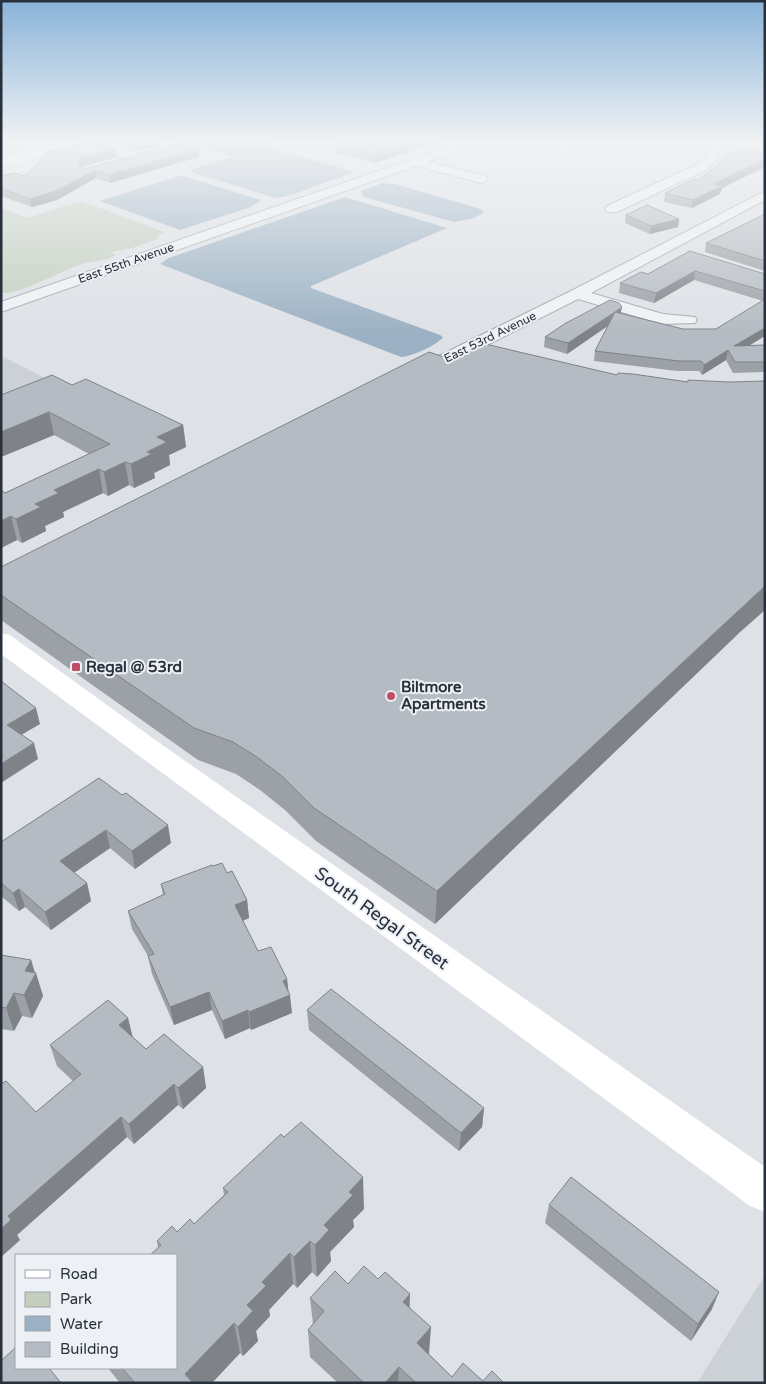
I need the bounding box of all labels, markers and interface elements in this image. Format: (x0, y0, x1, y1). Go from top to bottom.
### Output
street label: East 55th Avenue (76, 240, 176, 286)
street label: East 53rd Avenue (442, 309, 539, 365)
place label: Regal @ 53rd (86, 658, 182, 677)
marker: Regal @ 53rd (70, 661, 82, 673)
place label: Biltmore Apartments (401, 678, 486, 714)
marker: Biltmore Apartments (385, 690, 397, 702)
street label: South Regal Street (311, 862, 454, 974)
legend (15, 1254, 178, 1369)
text: Road (60, 1265, 98, 1283)
text: Park (60, 1290, 92, 1308)
text: Water (60, 1315, 103, 1333)
text: Building (60, 1340, 119, 1358)

